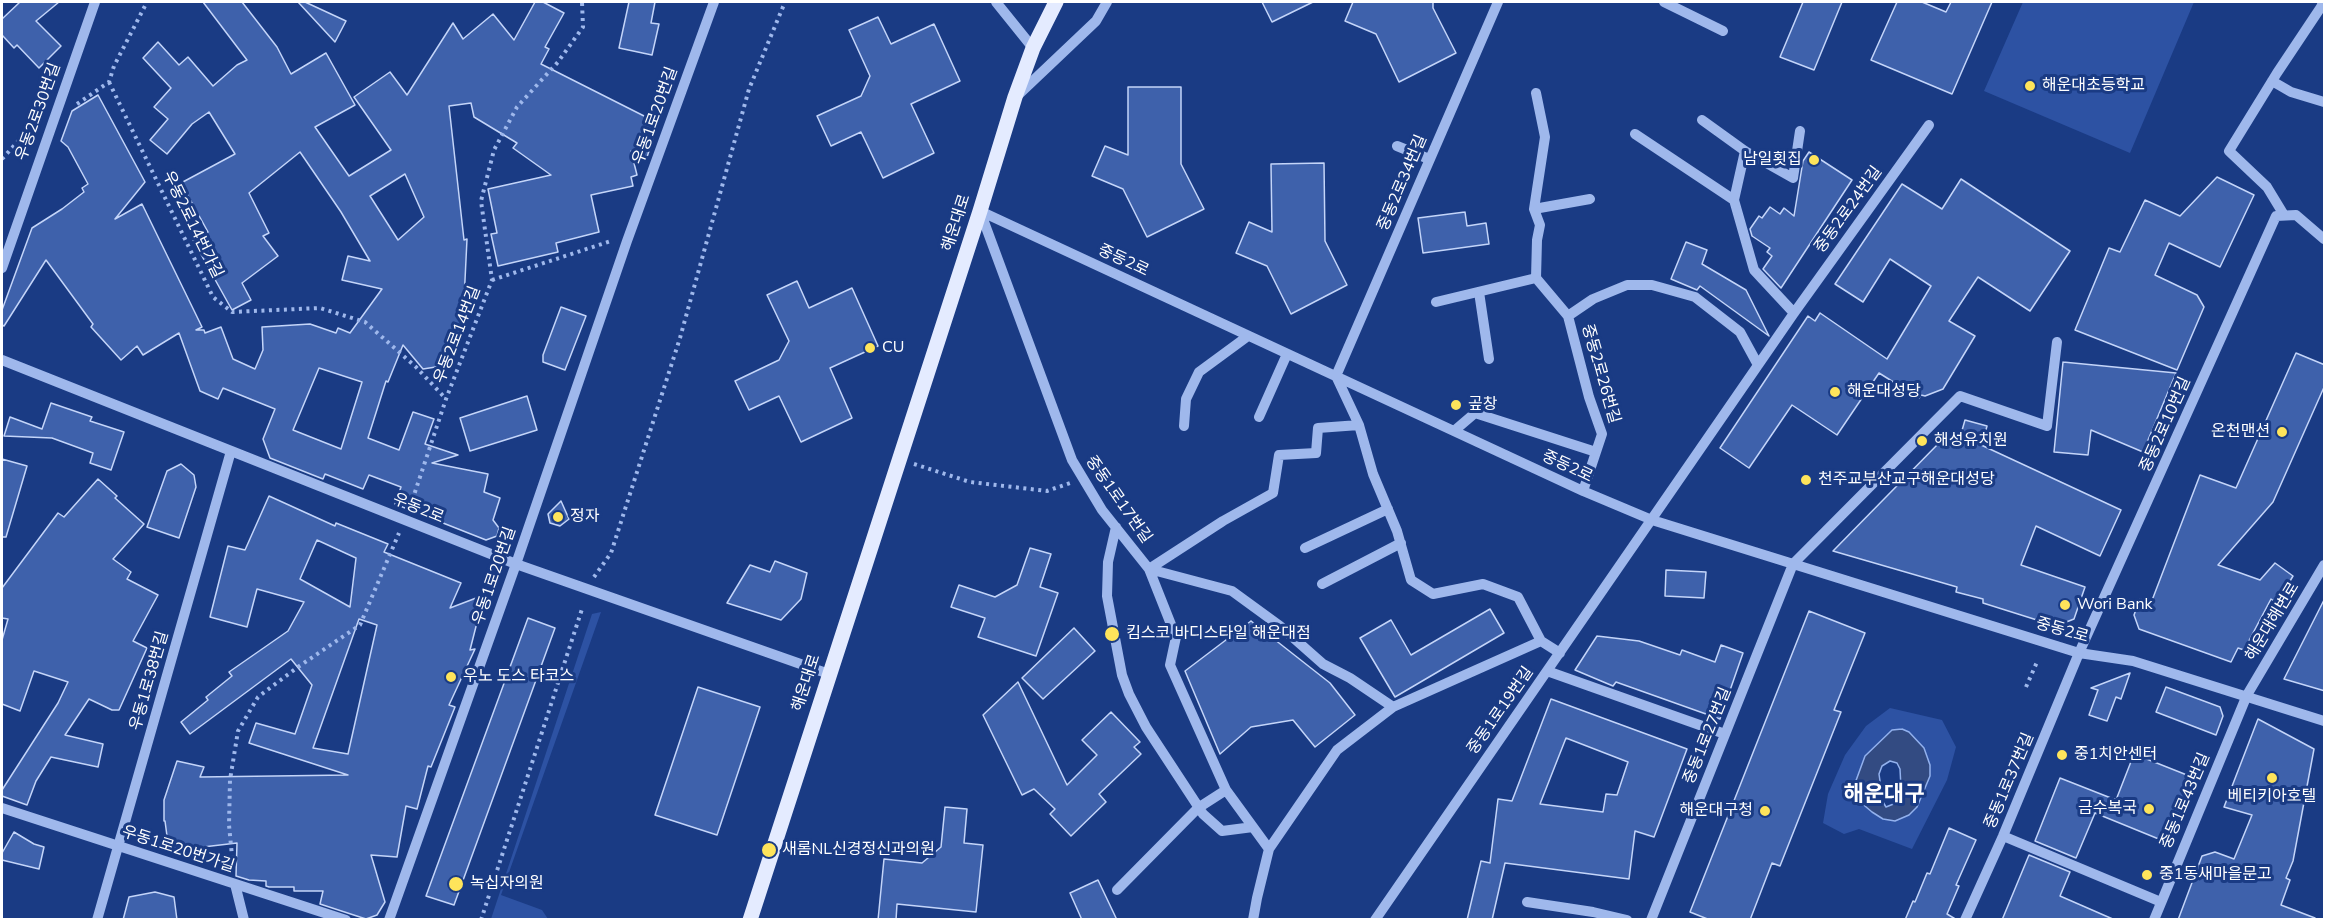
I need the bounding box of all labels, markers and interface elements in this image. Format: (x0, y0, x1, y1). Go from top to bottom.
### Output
street label: 우동2로30번길 (12, 61, 66, 163)
street label: 우동1로20번길 (629, 65, 683, 167)
place label: 해운대초등학교 (2042, 76, 2145, 96)
marker: 해운대초등학교 (2023, 79, 2037, 93)
street label: 중동2로34번길 (1374, 132, 1432, 234)
place label: 남일횟집 (1743, 150, 1802, 170)
marker: 남일횟집 (1807, 153, 1821, 167)
street label: 중동2로24번길 (1811, 163, 1887, 257)
street label: 우동2로14번가길 (158, 168, 226, 282)
street label: 해운대로 (939, 192, 975, 254)
street label: 중동2로 (1095, 241, 1151, 281)
street label: 우동2로14번길 (431, 284, 485, 386)
street label: 중동2로26번길 (1577, 322, 1623, 426)
place label: CU (882, 338, 904, 358)
marker: CU (863, 341, 877, 355)
street label: 중동2로10번길 (2136, 374, 2196, 476)
place label: 해운대성당 (1847, 382, 1921, 402)
marker: 해운대성당 (1828, 385, 1842, 399)
place label: 곺창 (1468, 395, 1497, 415)
marker: 곺창 (1449, 398, 1463, 412)
place label: 온천맨션 (2211, 422, 2270, 442)
marker: 온천맨션 (2275, 425, 2289, 439)
place label: 해성유치원 (1934, 431, 2008, 451)
marker: 해성유치원 (1915, 434, 1929, 448)
street label: 중동2로 (1539, 447, 1595, 487)
street label: 중동1로17번길 (1081, 453, 1155, 547)
place label: 천주교부산교구해운대성당 (1818, 470, 1995, 490)
marker: 천주교부산교구해운대성당 (1799, 473, 1813, 487)
street label: 우동2로 (389, 490, 447, 528)
place label: 정자 (570, 507, 599, 527)
marker: 정자 (551, 510, 565, 524)
street label: 우동1로20번길 (469, 524, 521, 628)
street label: 해운대해변로 (2242, 579, 2304, 665)
place label: Wori Bank (2077, 595, 2153, 615)
marker: Wori Bank (2058, 598, 2072, 612)
street label: 중동2로 (2034, 614, 2090, 648)
place label: 킴스코 바디스타일 해운대점 (1126, 624, 1311, 644)
marker: 킴스코 바디스타일 해운대점 (1103, 625, 1121, 643)
street label: 우동1로38번길 (127, 629, 173, 733)
street label: 해운대로 (789, 652, 825, 714)
street label: 중동1로19번길 (1464, 664, 1538, 758)
place label: 우노 도스 타코스 (463, 667, 574, 687)
marker: 우노 도스 타코스 (444, 670, 458, 684)
street label: 중동1로27번길 (1680, 685, 1736, 787)
street label: 중동1로37번길 (1981, 730, 2039, 832)
place label: 중1치안센터 (2074, 745, 2157, 765)
marker: 중1치안센터 (2055, 748, 2069, 762)
street label: 중동1로43번길 (2157, 750, 2215, 852)
marker: 베티키아호텔 (2265, 771, 2279, 785)
district label: 해운대구 (1844, 783, 1924, 809)
place label: 베티키아호텔 (2228, 787, 2316, 807)
place label: 금수복국 (2078, 799, 2137, 819)
place label: 해운대구청 (1679, 801, 1753, 821)
marker: 금수복국 (2142, 802, 2156, 816)
marker: 해운대구청 (1758, 804, 1772, 818)
street label: 우동1로20번가길 (119, 823, 237, 877)
place label: 새롬NL신경정신과의원 (782, 840, 935, 860)
marker: 새롬NL신경정신과의원 (760, 841, 778, 859)
place label: 중1동새마을문고 (2159, 865, 2272, 885)
marker: 중1동새마을문고 (2140, 868, 2154, 882)
place label: 녹십자의원 (470, 874, 544, 894)
marker: 녹십자의원 (447, 875, 465, 893)

